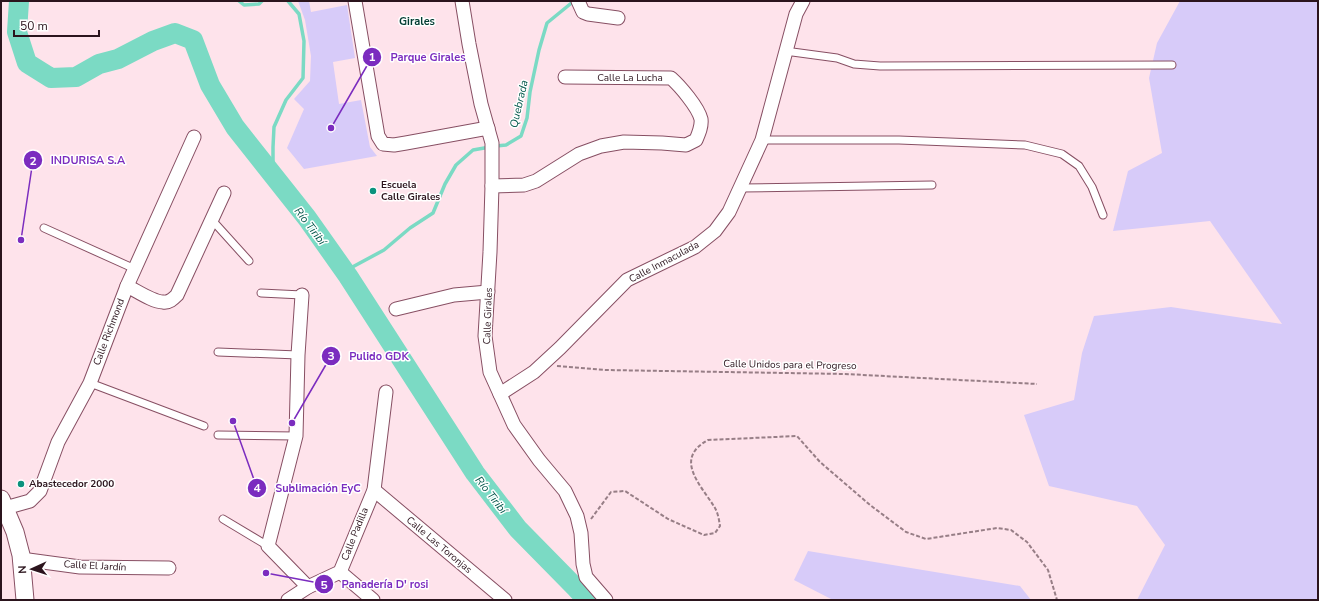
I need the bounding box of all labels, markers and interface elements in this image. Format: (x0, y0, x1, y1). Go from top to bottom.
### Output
scale bar (14, 12, 99, 38)
district label: Girales (399, 14, 435, 29)
text: 50 m (20, 18, 48, 34)
callout: Parque Girales (362, 46, 473, 69)
text: 1 (368, 49, 376, 65)
text: Parque Girales (390, 50, 466, 65)
street label: Calle La Lucha (597, 71, 663, 85)
water label: Quebrada (506, 78, 532, 129)
callout: INDURISA S.A (23, 149, 133, 172)
text: 2 (29, 153, 37, 169)
text: INDURISA S.A (51, 153, 126, 168)
place label: Escuela Calle Girales (381, 178, 440, 204)
marker: Escuela Calle Girales (368, 186, 378, 196)
water label: Río Tiribí (291, 204, 330, 249)
street label: Calle Inmaculada (627, 238, 701, 286)
street label: Calle Girales (480, 287, 496, 345)
street label: Calle Richmond (90, 296, 128, 367)
callout: Pulido GDK (321, 344, 416, 367)
text: 3 (327, 348, 335, 364)
text: Pulido GDK (349, 349, 409, 364)
street label: Calle Unidos para el Progreso (723, 357, 857, 373)
water label: Río Tiribí (472, 473, 511, 518)
place label: Abastecedor 2000 (29, 477, 114, 491)
callout: Sublimación EyC (247, 477, 368, 500)
marker: Abastecedor 2000 (16, 479, 26, 489)
text: 4 (253, 480, 261, 496)
text: Sublimación EyC (275, 481, 361, 496)
street label: Calle Padilla (338, 505, 372, 563)
street label: Calle Las Toronjas (403, 513, 475, 577)
north arrow (12, 549, 52, 589)
street label: Calle El Jardín (63, 557, 127, 575)
text: N (15, 565, 30, 574)
callout: Panadería D' rosi (314, 573, 436, 596)
text: 5 (320, 577, 328, 593)
text: Panadería D' rosi (342, 577, 429, 592)

